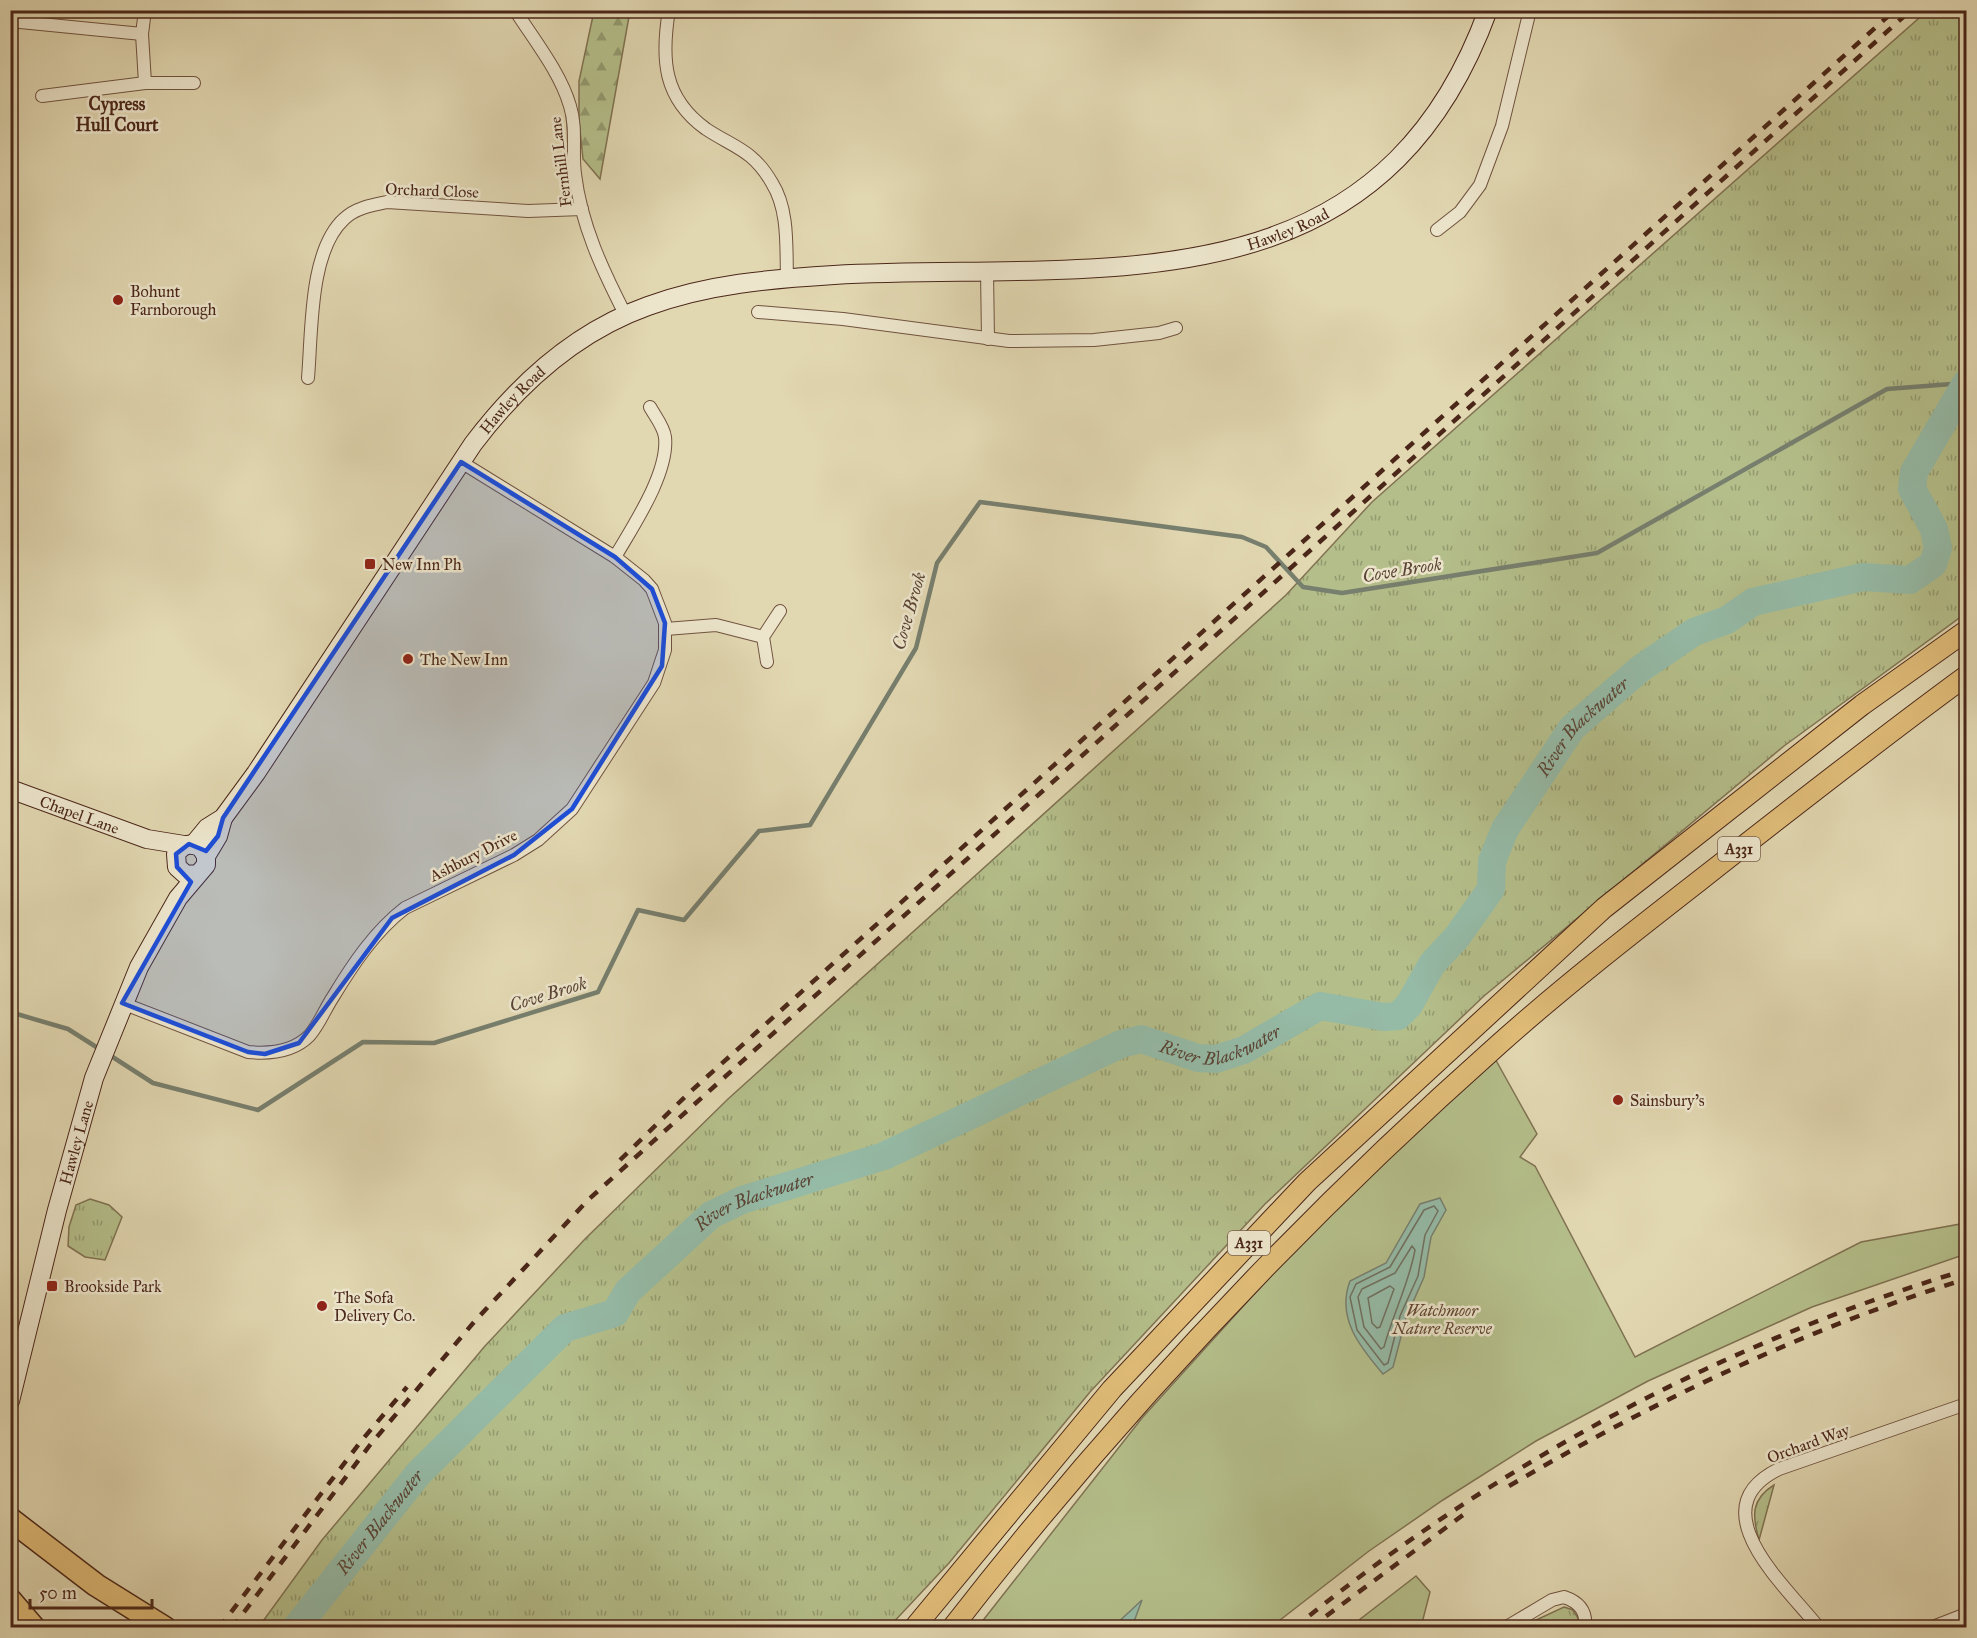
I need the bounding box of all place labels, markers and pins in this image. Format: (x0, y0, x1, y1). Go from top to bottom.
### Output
place label: Bohunt Farnborough (130, 282, 216, 320)
marker: Bohunt Farnborough (111, 293, 125, 307)
place label: New Inn Ph (382, 555, 462, 574)
marker: New Inn Ph (363, 557, 377, 571)
place label: The New Inn (420, 650, 508, 669)
marker: The New Inn (401, 652, 415, 666)
place label: Sainsbury's (1630, 1091, 1705, 1110)
marker: Sainsbury's (1611, 1093, 1625, 1107)
place label: Brookside Park (64, 1277, 162, 1296)
marker: Brookside Park (45, 1279, 59, 1293)
place label: The Sofa Delivery Co. (334, 1288, 415, 1325)
marker: The Sofa Delivery Co. (315, 1299, 329, 1313)

